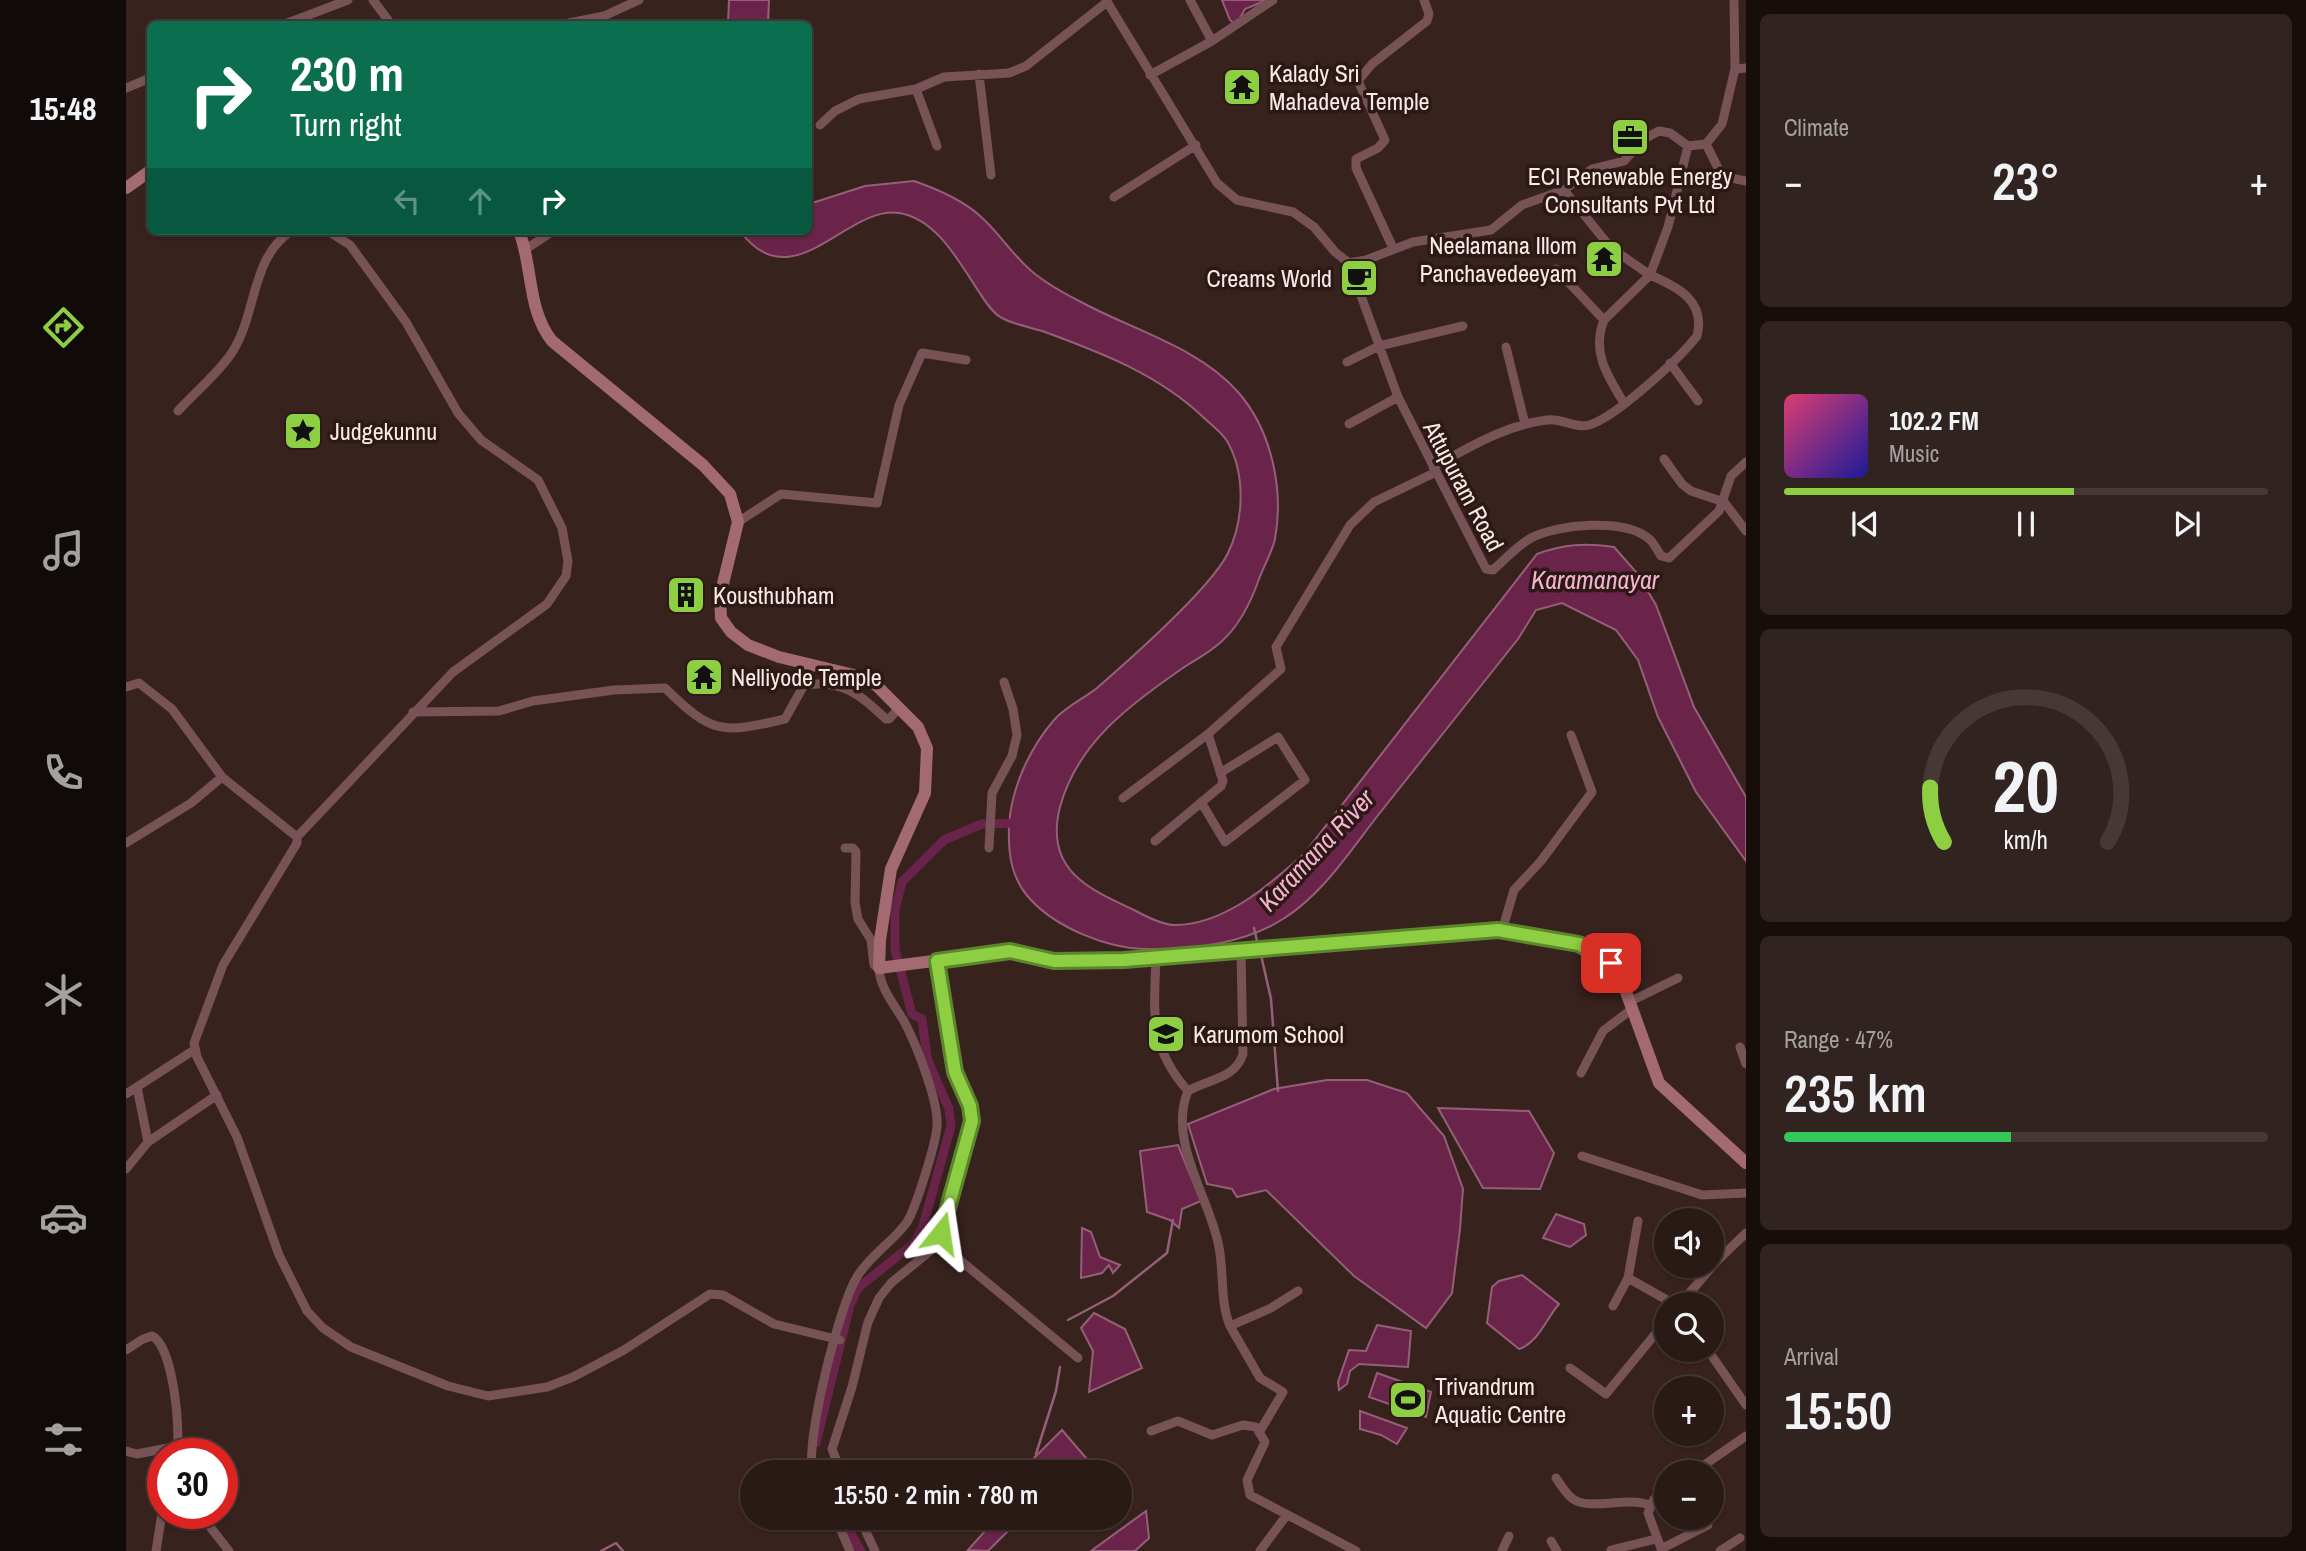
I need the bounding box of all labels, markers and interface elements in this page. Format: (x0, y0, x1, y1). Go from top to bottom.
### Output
text: 230 m (290, 40, 404, 106)
icon: right (175, 49, 266, 140)
place label: Kalady Sri Mahadeva Temple (1269, 57, 1429, 117)
temple icon: Kalady Sri Mahadeva Temple (1221, 66, 1263, 108)
text: 15:48 (29, 87, 97, 130)
text: Turn right (290, 103, 402, 146)
text: Climate (1784, 112, 1849, 143)
office icon: ECI Renewable Energy Consultants Pvt Ltd (1609, 116, 1651, 158)
text: 23° (1992, 146, 2060, 216)
text: − (1784, 156, 1802, 207)
text: + (2250, 156, 2268, 207)
place label: ECI Renewable Energy Consultants Pvt Ltd (1528, 160, 1732, 220)
icon: left (388, 182, 426, 220)
icon: ahead (461, 182, 499, 220)
icon: right (534, 182, 572, 220)
place label: Neelamana Illom Panchavedeeyam (1419, 229, 1577, 289)
temple icon: Neelamana Illom Panchavedeeyam (1583, 238, 1625, 280)
cafe icon: Creams World (1338, 257, 1380, 299)
place label: Creams World (1207, 262, 1332, 294)
icon: directions (39, 303, 88, 352)
text: 102.2 FM (1889, 403, 1979, 438)
place icon: Judgekunnu (282, 410, 324, 452)
street label: Attupuram Road (1416, 414, 1512, 557)
place label: Judgekunnu (330, 415, 437, 447)
text: Music (1889, 438, 1939, 469)
icon: previous (1846, 505, 1884, 543)
icon: pause (2007, 505, 2045, 543)
icon: next (2168, 505, 2206, 543)
icon: music (39, 526, 88, 575)
water label: Karamanayar (1531, 562, 1660, 597)
building icon: Kousthubham (665, 574, 707, 616)
place label: Kousthubham (713, 579, 834, 611)
temple icon: Nelliyode Temple (683, 656, 725, 698)
place label: Nelliyode Temple (731, 661, 882, 693)
text: 20 (1993, 737, 2059, 835)
icon: phone (39, 748, 88, 797)
water label: Karamana River (1250, 781, 1382, 919)
text: km/h (2004, 822, 2048, 856)
pin (1581, 933, 1641, 993)
icon: arrive (1592, 944, 1630, 982)
icon: climate (39, 970, 88, 1019)
school or university icon: Karumom School (1145, 1013, 1187, 1055)
place label: Karumom School (1193, 1018, 1344, 1050)
text: Range · 47% (1784, 1024, 1893, 1055)
text: 235 km (1784, 1058, 1927, 1128)
icon: car (39, 1193, 88, 1242)
position arrow (904, 1196, 978, 1270)
map controls (1654, 1208, 1724, 1530)
button: sound (1654, 1208, 1724, 1278)
button: search (1654, 1292, 1724, 1362)
text: Arrival (1784, 1341, 1839, 1372)
place label: Trivandrum Aquatic Centre (1434, 1370, 1566, 1430)
text: 15:50 (1784, 1375, 1892, 1445)
button: + (1654, 1376, 1724, 1446)
sports icon: Trivandrum Aquatic Centre (1387, 1379, 1429, 1421)
icon: filters (39, 1415, 88, 1464)
speed limit sign: 30 (147, 1438, 238, 1529)
button: − (1654, 1460, 1724, 1530)
text: 15:50 · 2 min · 780 m (834, 1477, 1038, 1512)

